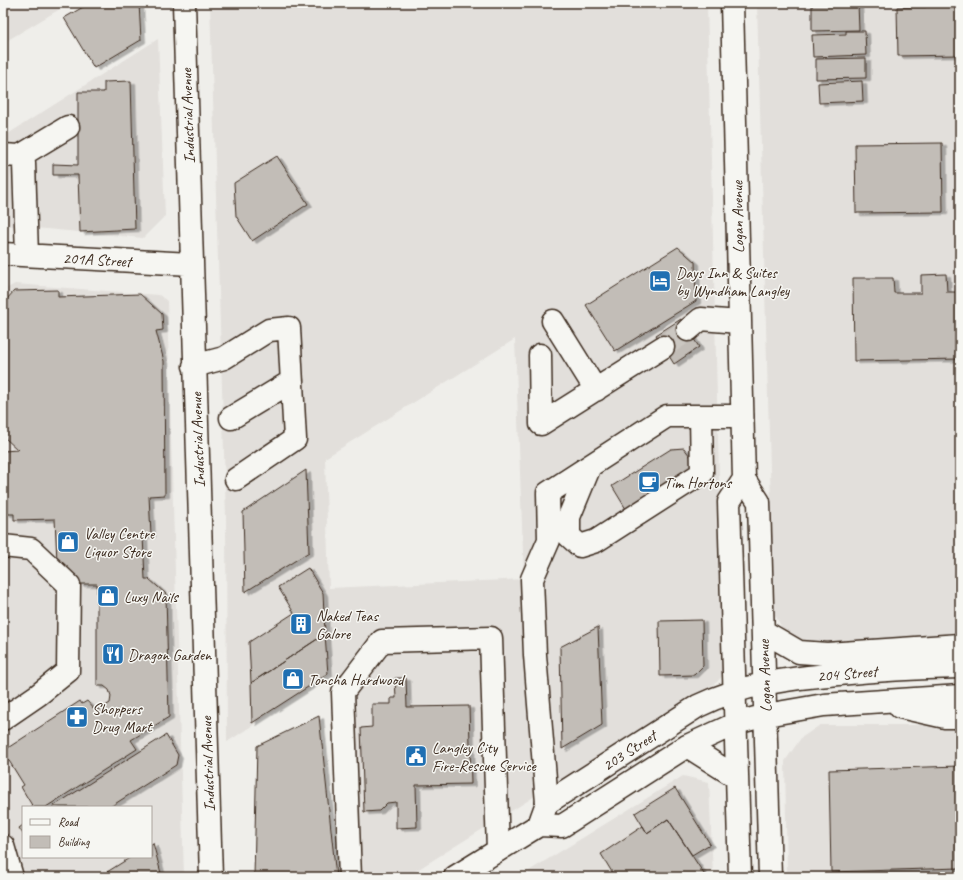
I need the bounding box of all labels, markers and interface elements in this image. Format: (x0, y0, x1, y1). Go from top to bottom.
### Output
street label: Industrial Avenue (176, 66, 200, 164)
street label: Logan Avenue (727, 179, 749, 253)
street label: 201A Street (62, 248, 134, 272)
place label: Days Inn & Suites by Wyndham Langley (676, 263, 791, 301)
hotel icon: Days Inn & Suites by Wyndham Langley (647, 268, 673, 294)
street label: Industrial Avenue (186, 390, 210, 488)
cafe icon: Tim Hortons (636, 469, 662, 495)
place label: Tim Hortons (664, 473, 733, 493)
place label: Valley Centre Liquor Store (84, 524, 156, 562)
shop icon: Valley Centre Liquor Store (55, 529, 81, 555)
shop icon: Luxy Nails (95, 583, 121, 609)
place label: Luxy Nails (124, 587, 179, 607)
place label: Naked Teas Galore (316, 606, 379, 644)
building icon: Naked Teas Galore (288, 611, 314, 637)
street label: Logan Avenue (754, 638, 776, 712)
restaurant icon: Dragon Garden (100, 641, 126, 667)
place label: Dragon Garden (128, 645, 212, 665)
street label: 204 Street (816, 661, 881, 687)
shop icon: Toncha Hardwood (280, 666, 306, 692)
place label: Toncha Hardwood (308, 670, 406, 690)
place label: Shoppers Drug Mart (92, 699, 153, 737)
pharmacy icon: Shoppers Drug Mart (64, 704, 90, 730)
street label: Industrial Avenue (196, 714, 220, 812)
street label: 203 Street (599, 725, 663, 776)
place label: Langley City Fire-Rescue Service (432, 738, 538, 776)
public building icon: Langley City Fire-Rescue Service (403, 743, 429, 769)
legend (22, 806, 152, 858)
text: Road (58, 814, 80, 830)
text: Building (58, 834, 90, 850)

